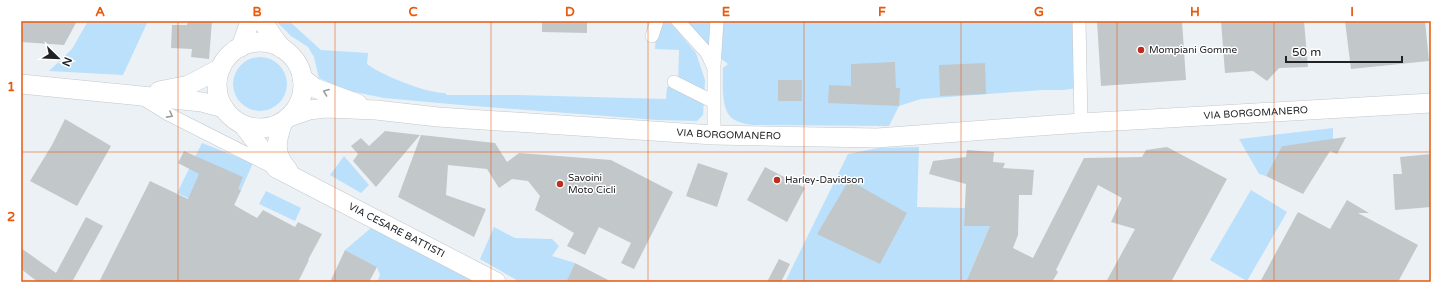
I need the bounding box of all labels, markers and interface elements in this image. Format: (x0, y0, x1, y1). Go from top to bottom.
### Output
text: A (95, 4, 105, 20)
text: B (252, 4, 262, 20)
text: C (408, 4, 418, 20)
text: D (565, 4, 575, 20)
text: E (722, 4, 730, 20)
text: F (878, 4, 886, 20)
text: G (1034, 4, 1044, 20)
text: H (1190, 4, 1200, 20)
text: I (1350, 4, 1354, 20)
north arrow (38, 38, 78, 78)
scale bar (1286, 38, 1402, 64)
place label: Mompiani Gomme (1149, 44, 1237, 56)
marker: Mompiani Gomme (1136, 45, 1146, 55)
text: 50 m (1292, 45, 1321, 59)
text: N (59, 55, 74, 68)
text: 1 (7, 79, 15, 95)
one-way arrow (323, 89, 330, 97)
street label: VIA BORGOMANERO (1203, 104, 1308, 122)
one-way arrow (166, 111, 173, 118)
street label: VIA BORGOMANERO (676, 127, 781, 142)
place label: Savoini Moto Cicli (568, 172, 616, 196)
place label: Harley-Davidson (785, 174, 863, 186)
marker: Harley-Davidson (772, 175, 782, 185)
marker: Savoini Moto Cicli (555, 179, 565, 189)
street label: VIA CESARE BATTISTI (346, 201, 447, 260)
text: 2 (7, 209, 15, 225)

